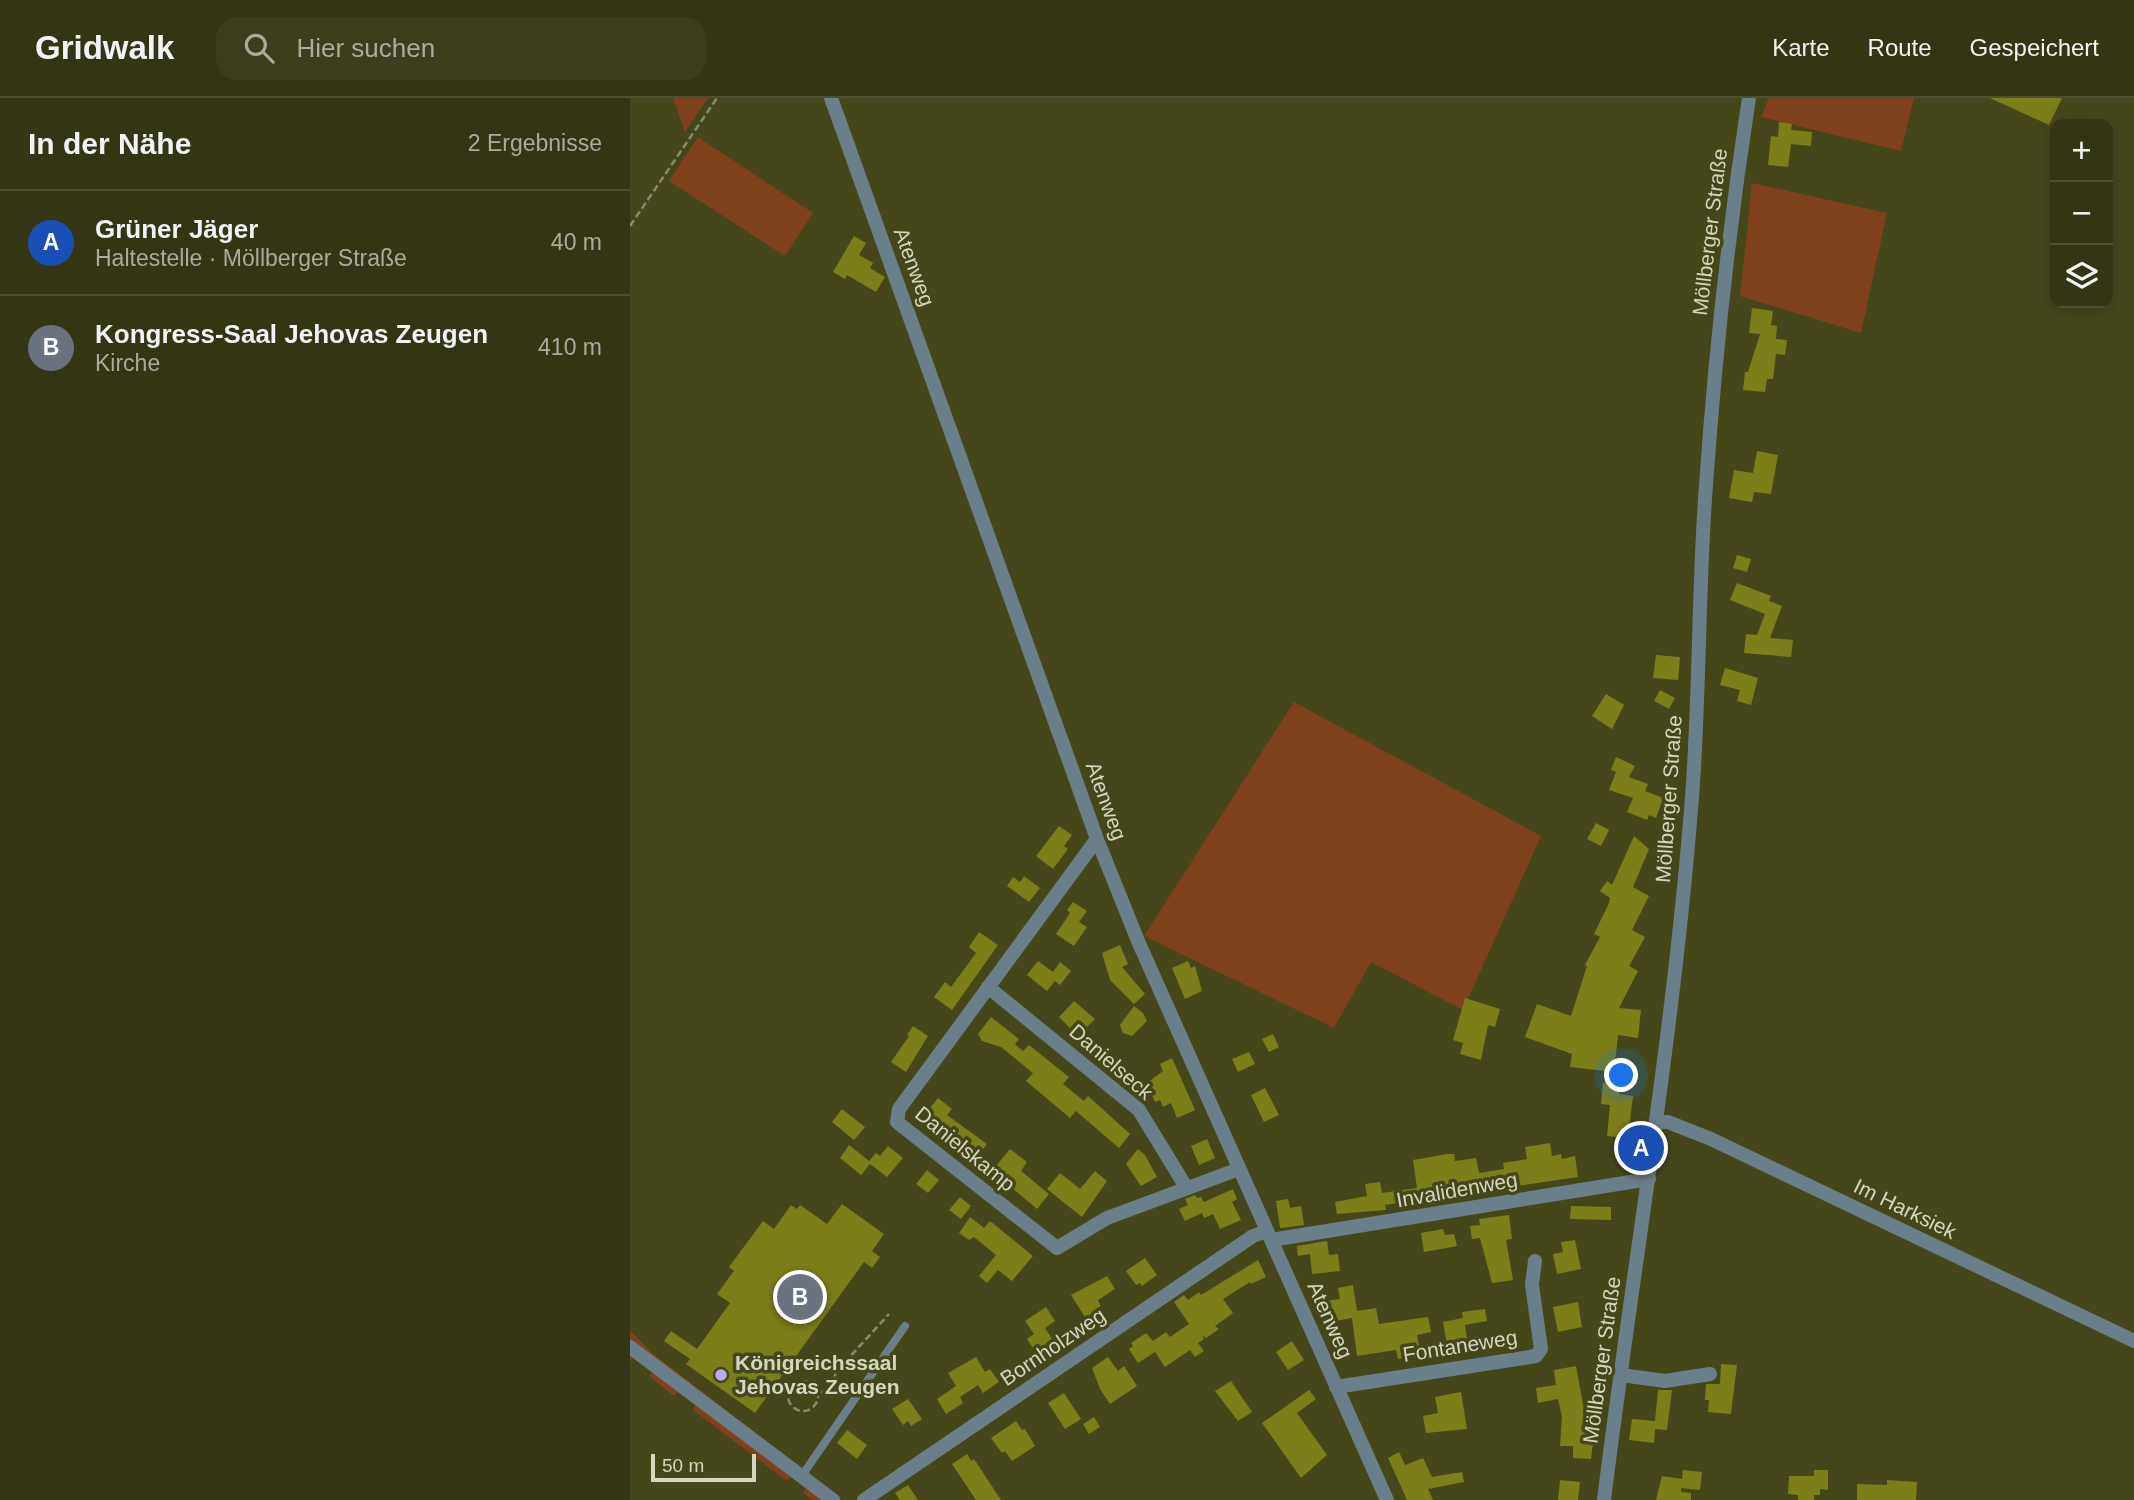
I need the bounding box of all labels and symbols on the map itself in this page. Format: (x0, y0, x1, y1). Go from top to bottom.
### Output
street label: Möllberger Straße (1688, 147, 1731, 317)
street label: Atenweg (890, 224, 939, 309)
street label: Möllberger Straße (1651, 714, 1686, 884)
street label: Atenweg (1082, 758, 1131, 843)
street label: Danielseck (1065, 1019, 1158, 1104)
your location (1604, 1058, 1638, 1092)
street label: Danielskamp (911, 1101, 1020, 1196)
pin: A (1618, 1122, 1664, 1174)
street label: Invalidenweg (1395, 1168, 1519, 1211)
street label: Im Harksiek (1850, 1174, 1961, 1243)
pin: B (777, 1271, 823, 1323)
street label: Möllberger Straße (1578, 1275, 1625, 1445)
street label: Atenweg (1303, 1278, 1358, 1362)
street label: Bornholzweg (996, 1303, 1109, 1390)
street label: Fontaneweg (1401, 1325, 1519, 1366)
place label: Königreichssaal Jehovas Zeugen (735, 1351, 900, 1398)
marker: Königreichssaal Jehovas Zeugen (713, 1367, 729, 1383)
scale bar (651, 1451, 756, 1483)

